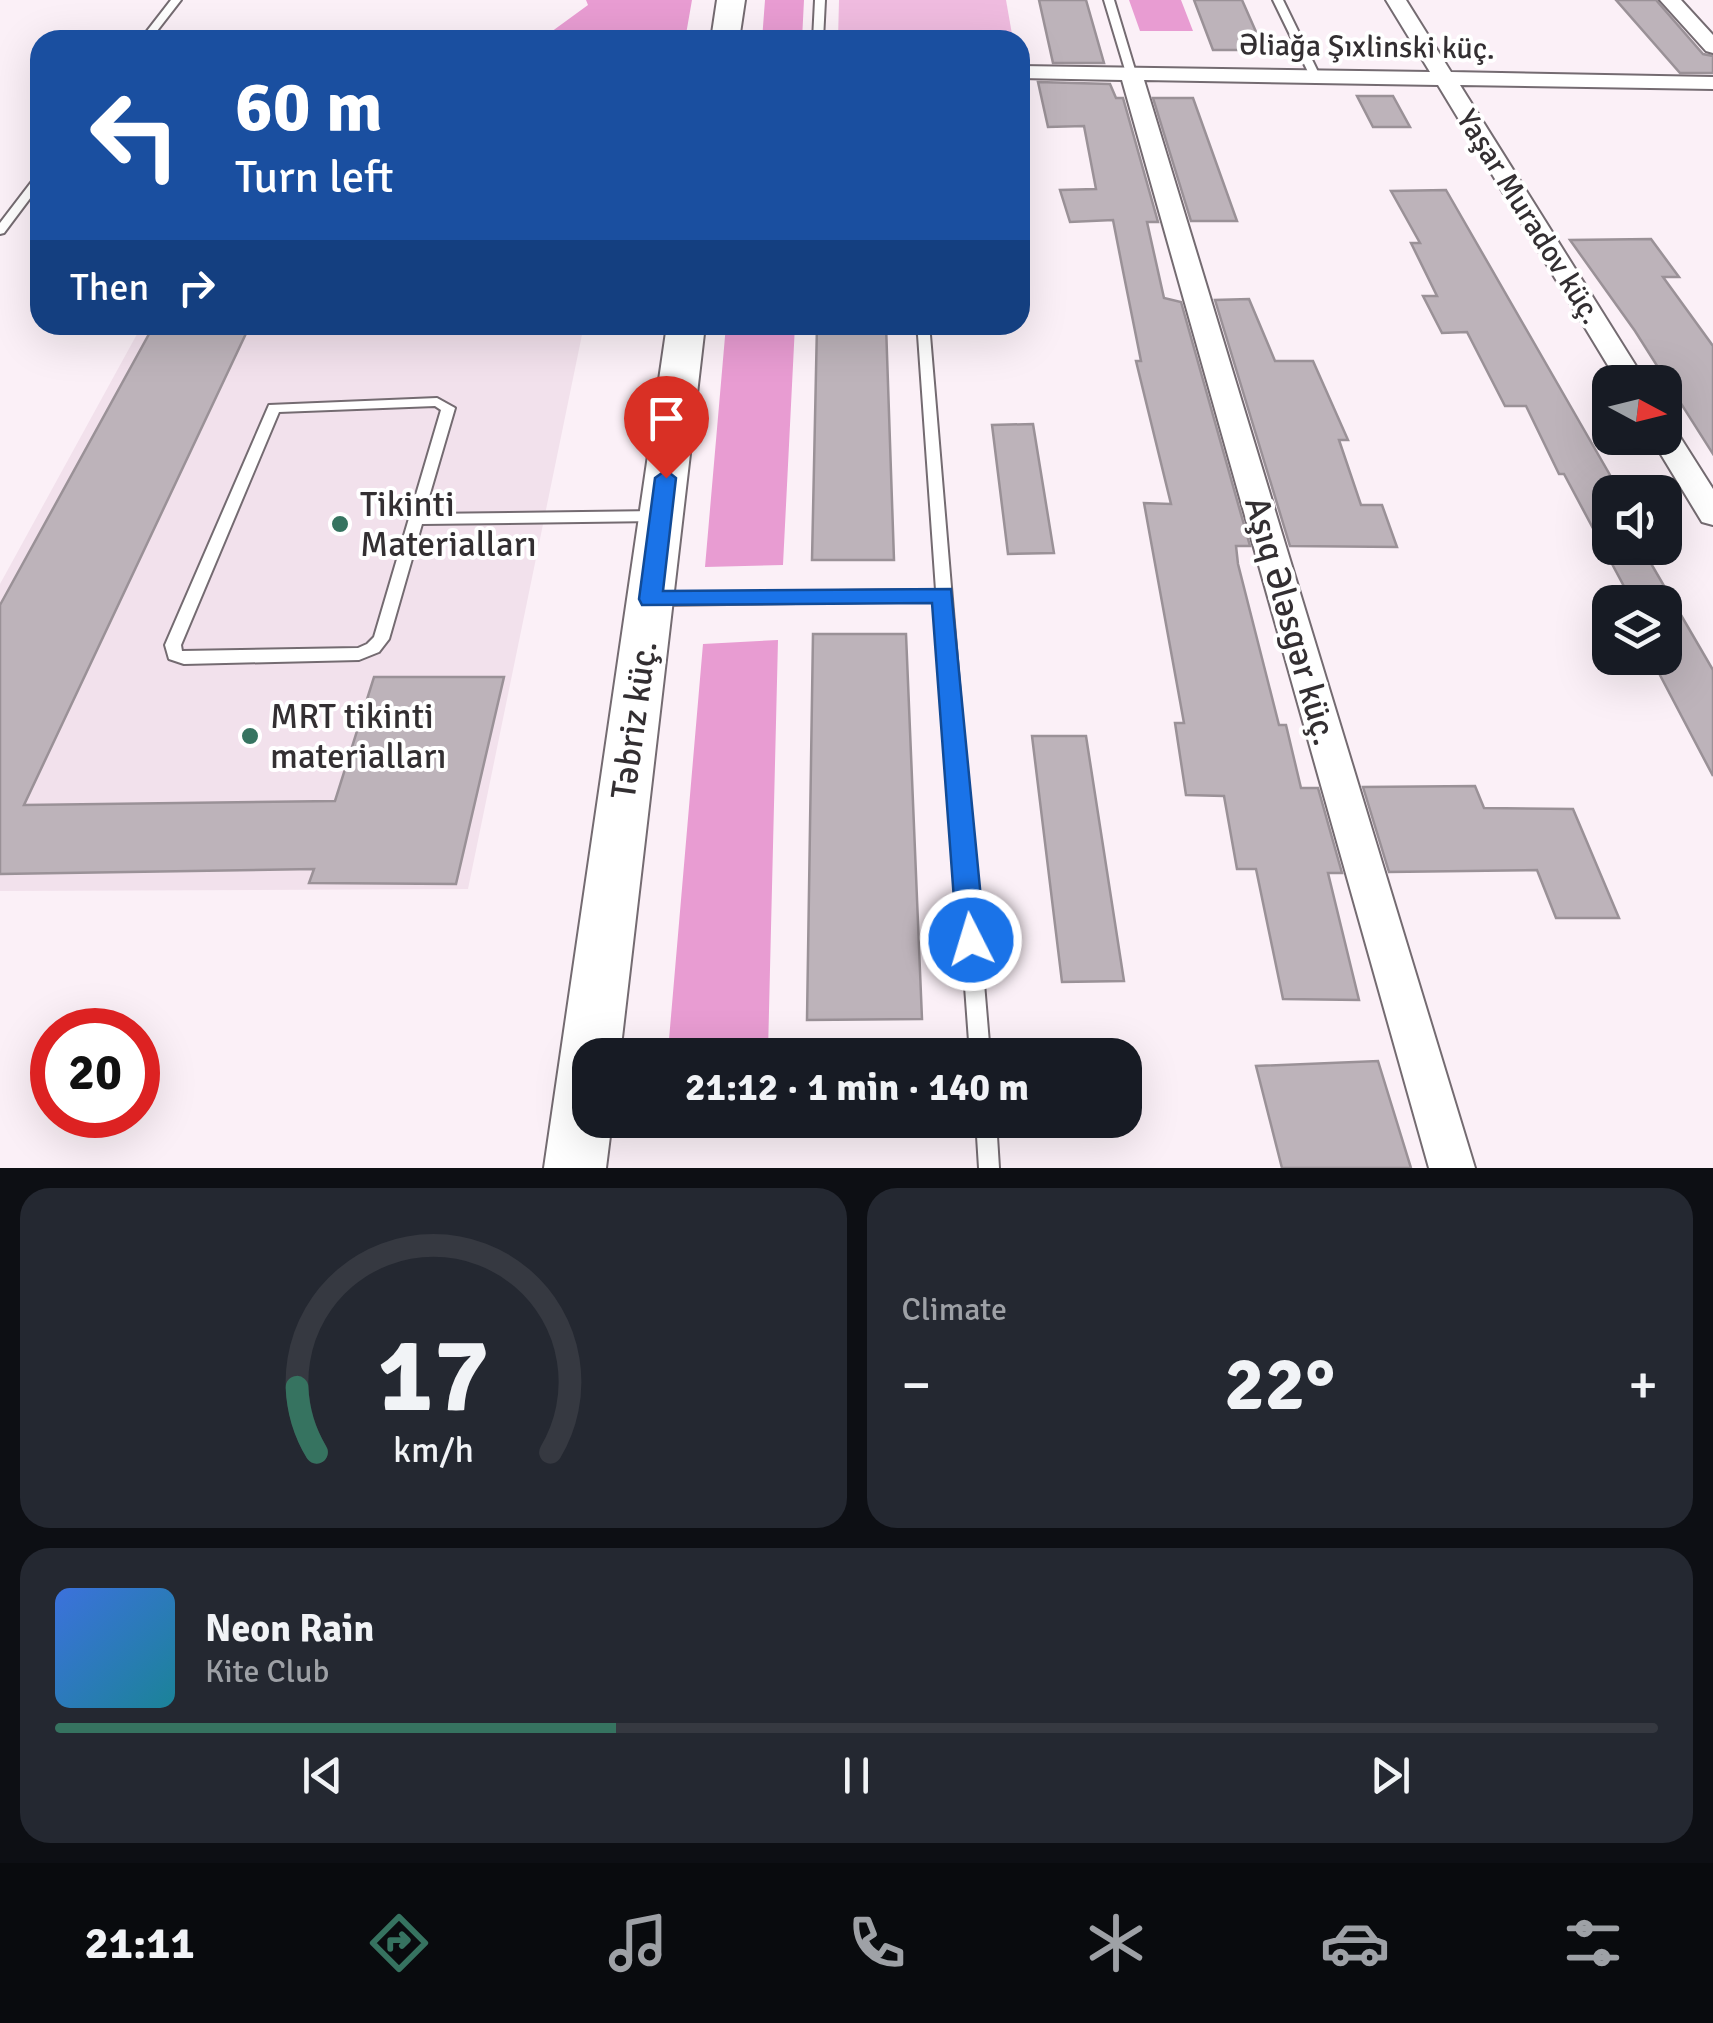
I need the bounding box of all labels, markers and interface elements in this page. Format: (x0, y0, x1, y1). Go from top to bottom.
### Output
street label: Əliağa Şıxlinski küç. (1239, 26, 1495, 68)
text: 60 m (235, 64, 383, 150)
icon: left (70, 70, 200, 200)
street label: Yaşar Muradov küç. (1448, 103, 1610, 331)
text: Turn left (235, 150, 394, 205)
icon: right (169, 260, 224, 315)
text: Then (70, 264, 149, 311)
north arrow (1592, 365, 1682, 455)
map controls (1592, 365, 1682, 675)
pin (624, 376, 709, 479)
icon: arrive (639, 391, 694, 446)
button: sound (1592, 475, 1682, 565)
place label: Tikinti Materialları (360, 483, 537, 566)
street label: Aşıq Ələsgər küç. (1235, 492, 1347, 750)
marker: Tikinti Materialları (329, 513, 351, 535)
button: layers (1592, 585, 1682, 675)
street label: Təbriz küç. (602, 638, 666, 802)
place label: MRT tikinti materialları (270, 695, 446, 778)
marker: MRT tikinti materialları (239, 725, 261, 747)
position arrow (919, 888, 1023, 992)
speed limit sign: 20 (30, 1008, 160, 1138)
text: 21:12 · 1 min · 140 m (685, 1064, 1029, 1111)
text: Climate (902, 1290, 1007, 1329)
text: 17 (377, 1312, 489, 1440)
text: 22° (1224, 1338, 1335, 1431)
text: − (902, 1351, 931, 1419)
text: + (1628, 1351, 1658, 1419)
text: km/h (393, 1428, 474, 1472)
text: Neon Rain (205, 1605, 374, 1652)
text: Kite Club (205, 1652, 329, 1691)
icon: previous (295, 1748, 350, 1803)
icon: pause (829, 1748, 884, 1803)
icon: next (1363, 1748, 1418, 1803)
icon: directions (364, 1908, 434, 1978)
icon: music (603, 1908, 673, 1978)
icon: phone (842, 1908, 912, 1978)
icon: climate (1081, 1908, 1151, 1978)
icon: car (1320, 1908, 1390, 1978)
icon: filters (1558, 1908, 1628, 1978)
text: 21:11 (84, 1916, 195, 1971)

